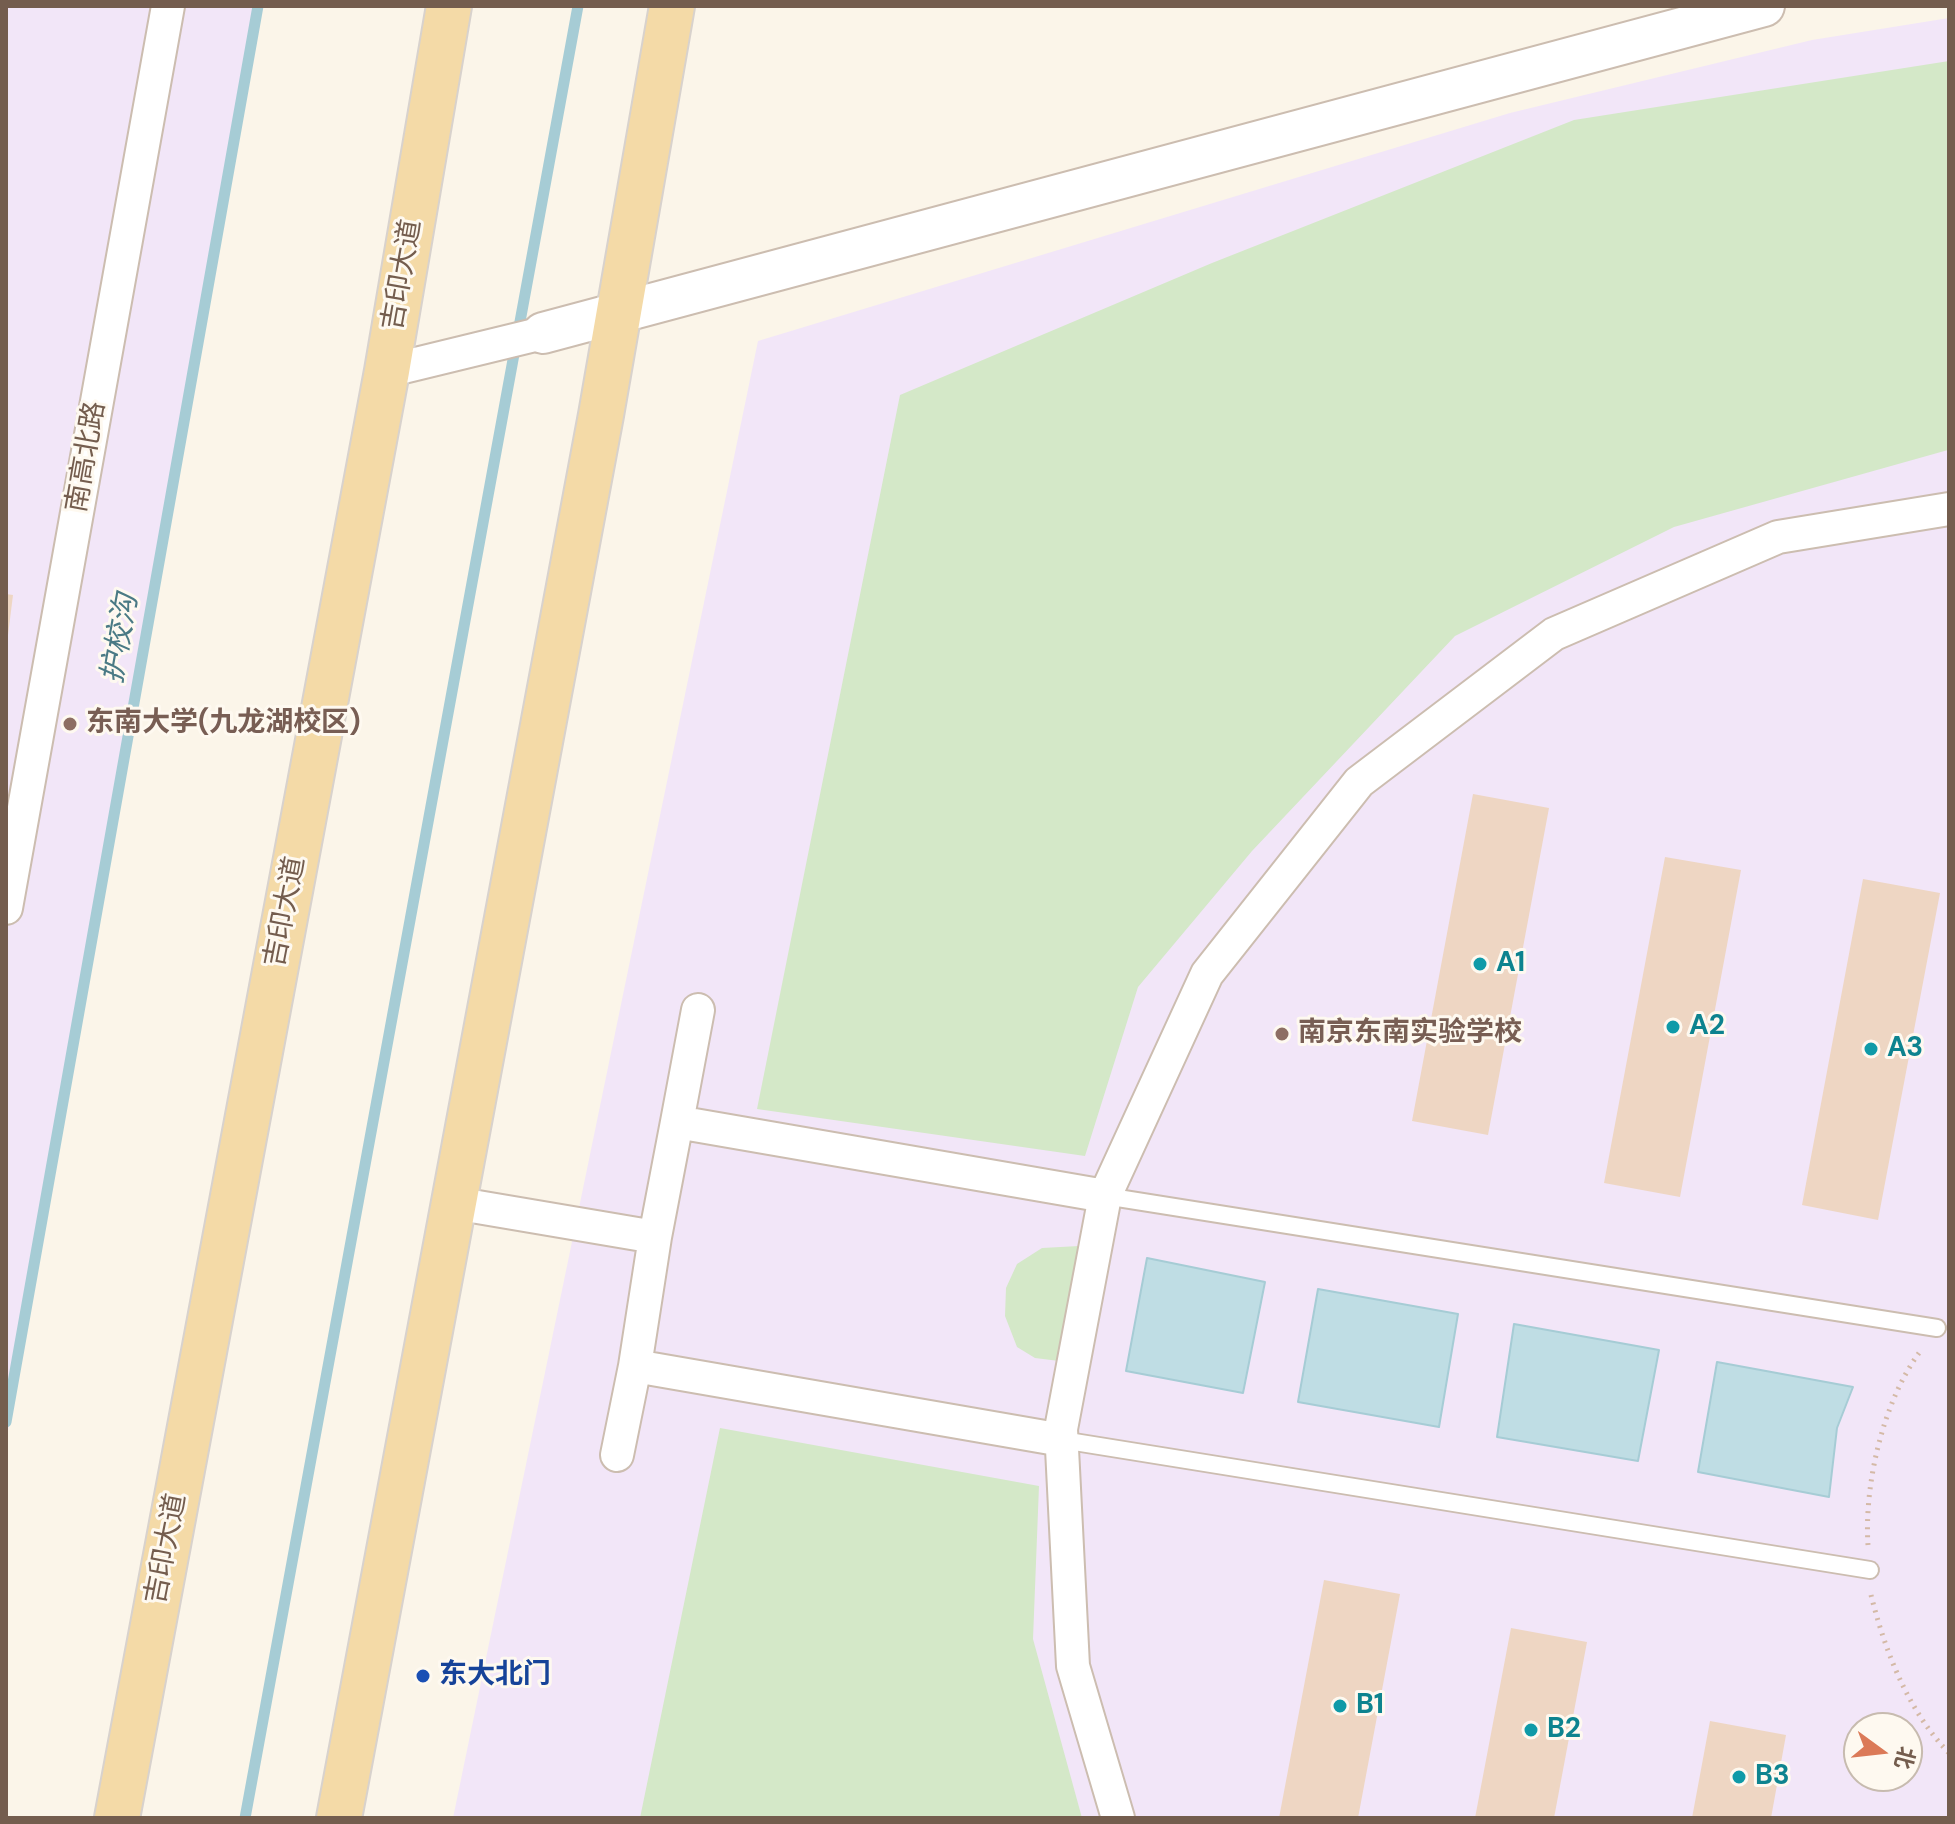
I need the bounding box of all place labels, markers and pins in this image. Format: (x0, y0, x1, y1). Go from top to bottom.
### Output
place label: 东南大学(九龙湖校区) (86, 707, 361, 741)
marker: 东南大学(九龙湖校区) (61, 715, 79, 733)
place label: A1 (1496, 947, 1525, 981)
marker: A1 (1471, 955, 1489, 973)
place label: A2 (1689, 1010, 1725, 1044)
place label: 南京东南实验学校 (1298, 1017, 1522, 1051)
marker: A2 (1664, 1018, 1682, 1036)
marker: 南京东南实验学校 (1273, 1025, 1291, 1043)
place label: A3 (1887, 1032, 1923, 1066)
marker: A3 (1862, 1040, 1880, 1058)
place label: 东大北门 (439, 1659, 551, 1693)
marker: 东大北门 (414, 1667, 432, 1685)
place label: B1 (1356, 1689, 1384, 1723)
marker: B1 (1331, 1697, 1349, 1715)
place label: B2 (1547, 1713, 1581, 1747)
marker: B2 (1522, 1721, 1540, 1739)
place label: B3 (1755, 1760, 1790, 1794)
marker: B3 (1730, 1768, 1748, 1786)

